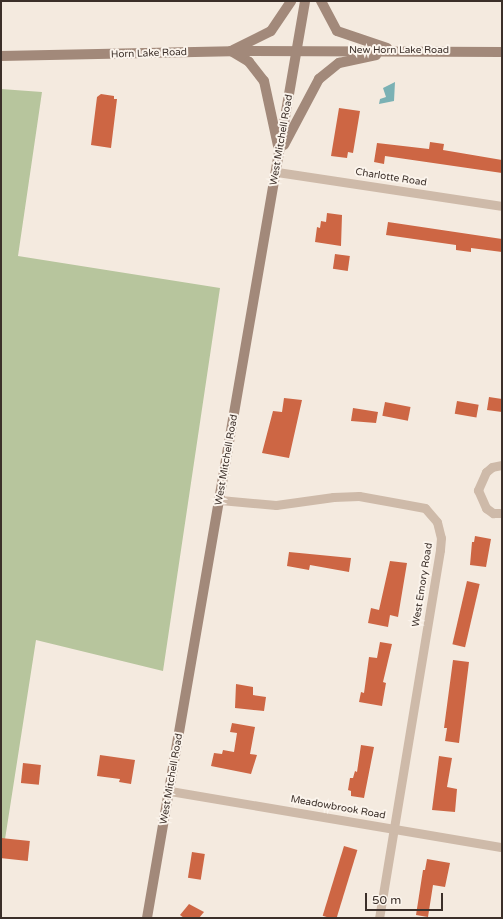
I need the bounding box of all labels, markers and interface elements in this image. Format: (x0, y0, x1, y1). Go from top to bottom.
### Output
street label: New Horn Lake Road (349, 45, 449, 57)
street label: Horn Lake Road (111, 47, 187, 61)
street label: West Mitchell Road (268, 94, 296, 186)
street label: Charlotte Road (355, 166, 427, 190)
street label: West Mitchell Road (213, 414, 241, 506)
street label: West Emory Road (410, 542, 436, 628)
street label: West Mitchell Road (158, 733, 186, 825)
street label: Meadowbrook Road (290, 794, 386, 822)
scale bar (367, 885, 445, 911)
text: 50 m (372, 893, 401, 907)

